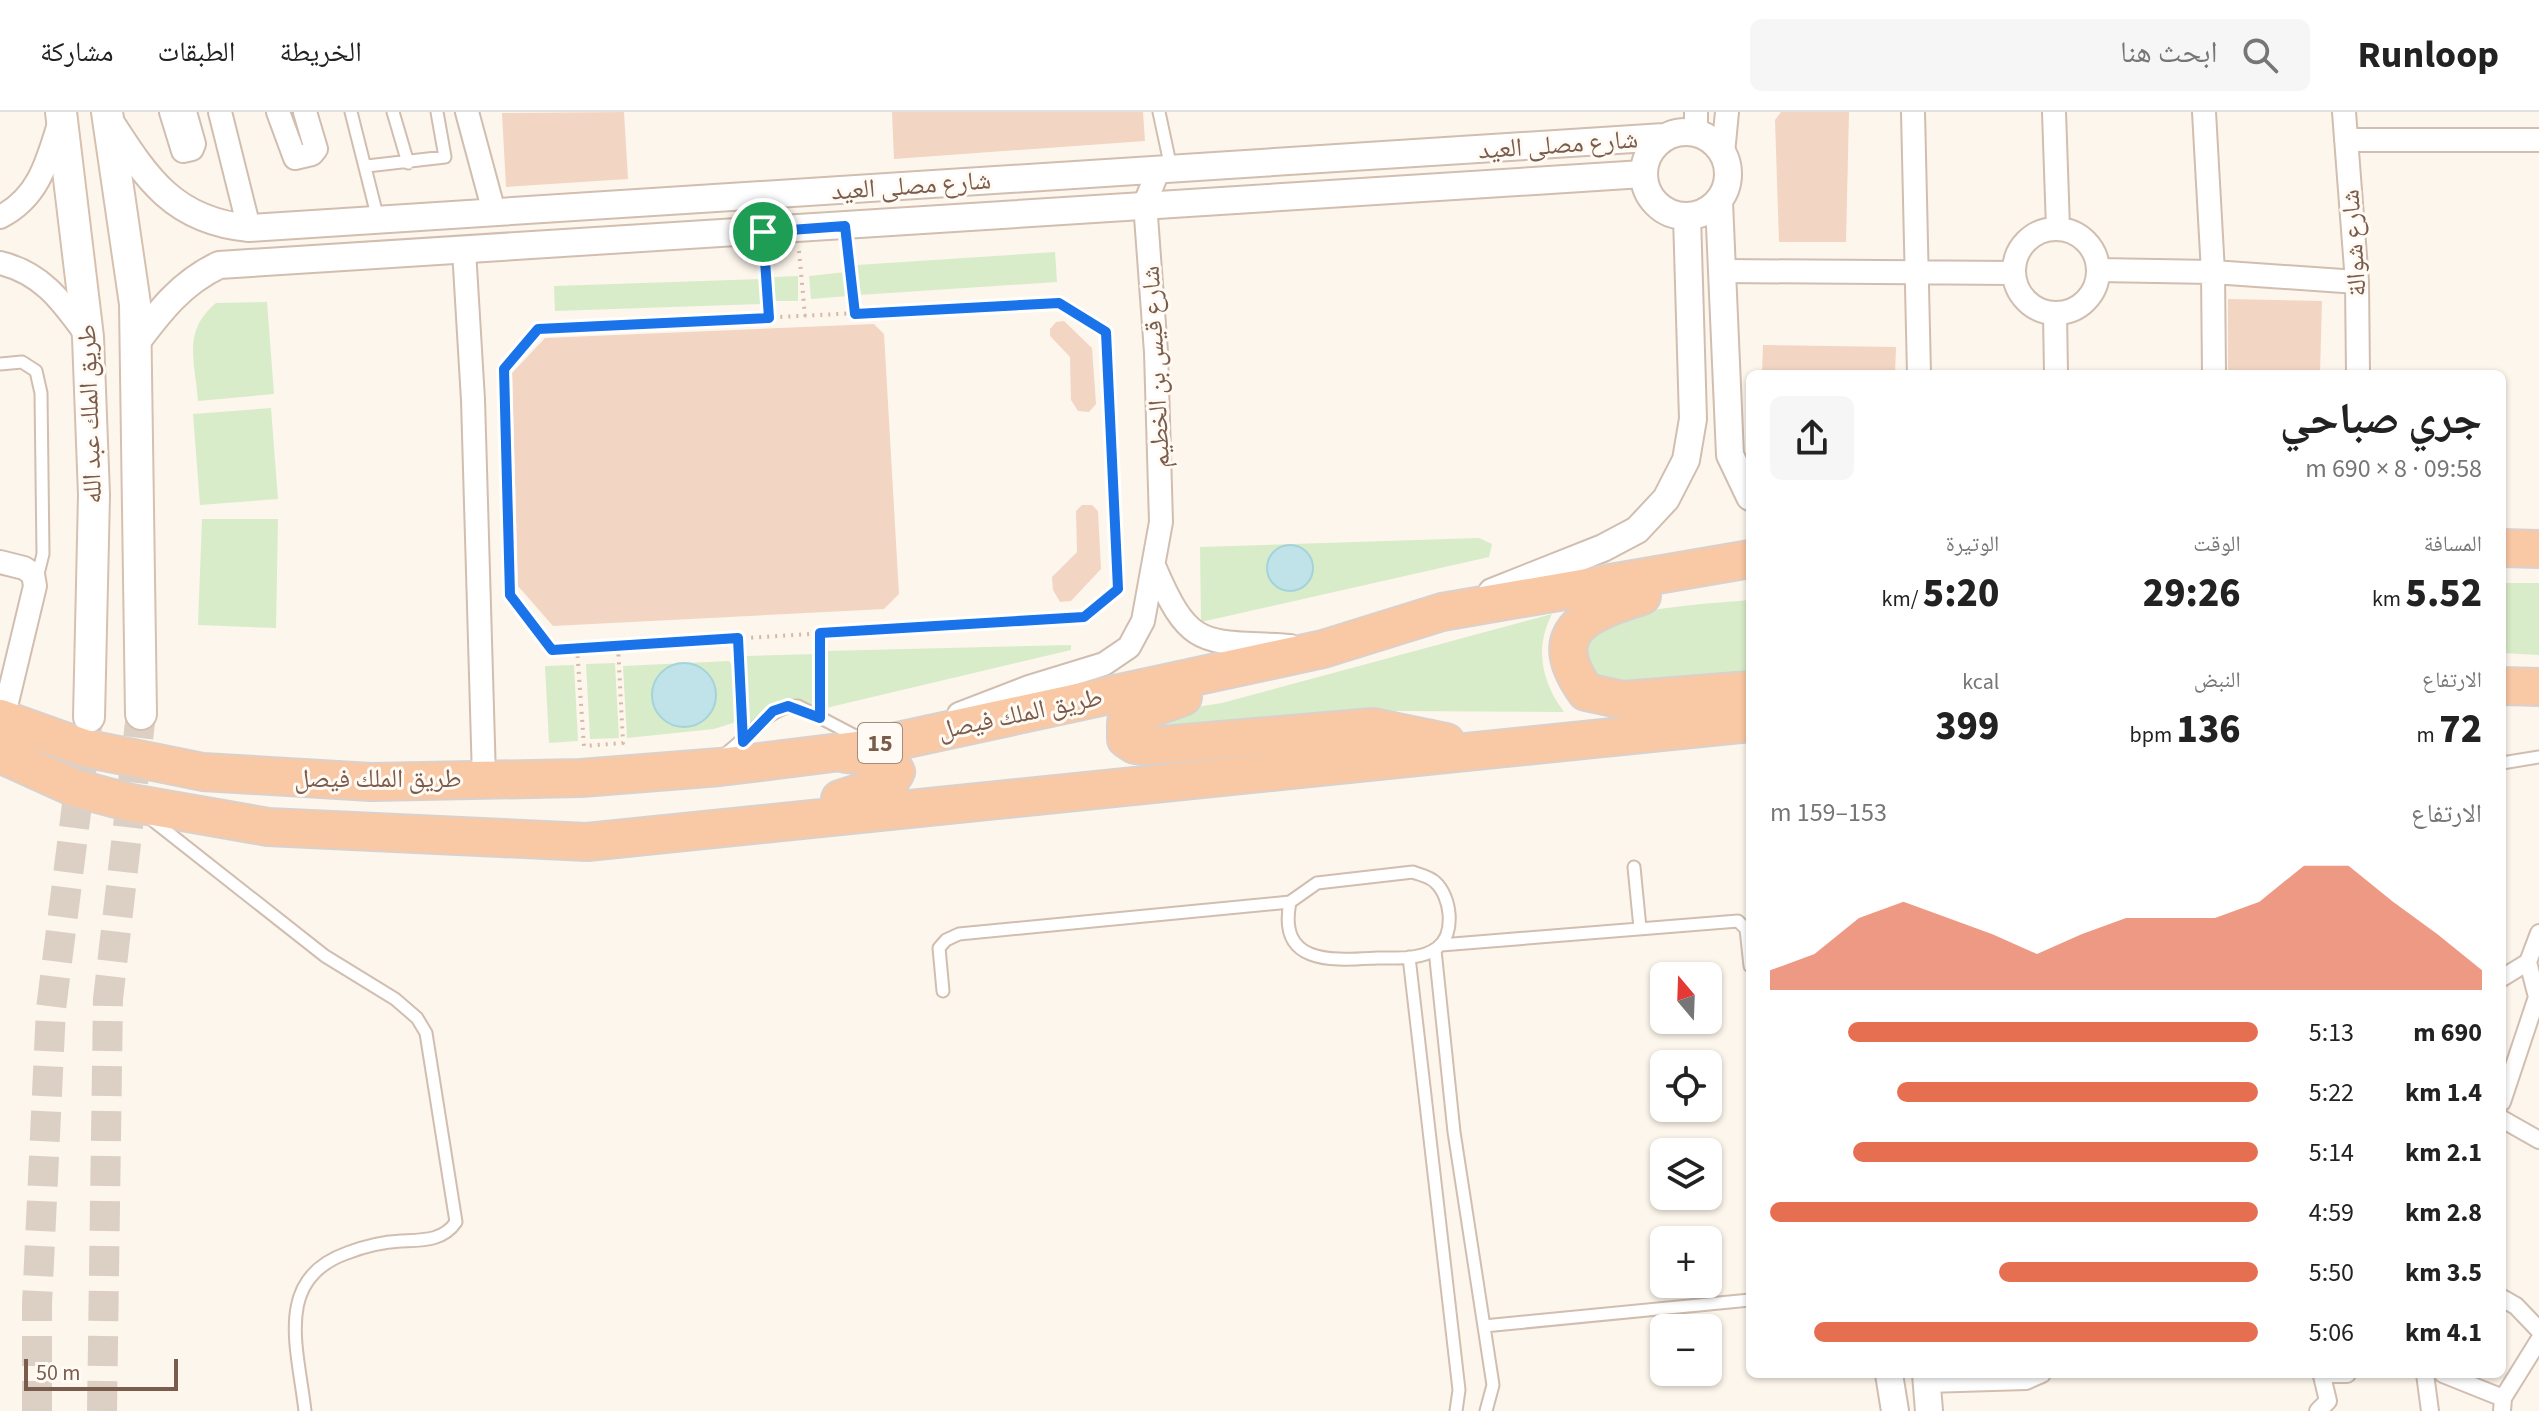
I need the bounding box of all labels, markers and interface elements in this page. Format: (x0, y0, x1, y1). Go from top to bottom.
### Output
search box (1750, 19, 2310, 91)
text: Runloop (2358, 28, 2499, 82)
text: ابحث هنا (2120, 31, 2218, 74)
text: مشاركة (40, 32, 114, 72)
text: الطبقات (158, 32, 235, 72)
text: الخريطة (279, 32, 362, 72)
icon: search (2238, 33, 2282, 77)
street label: شارع مصلى العيد (1477, 120, 1639, 169)
street label: شارع مصلى العيد (830, 161, 992, 210)
street label: شارع شوالة (2331, 188, 2376, 298)
pin (729, 198, 797, 266)
icon: arrive (741, 210, 785, 254)
street label: شارع قيس بن الخطيم (1132, 265, 1179, 469)
street label: طريق الملك عبد الله (68, 324, 111, 504)
text: جري صباحي (2280, 388, 2482, 451)
button: share (1770, 396, 1854, 480)
text: 09:58 · 8 × 690 m (2305, 450, 2482, 487)
text: الوتيرة (1946, 528, 1999, 560)
text: الوقت (2193, 528, 2241, 560)
text: المسافة (2424, 528, 2482, 560)
text: 5:20 (1923, 565, 1999, 622)
text: 29:26 (2143, 565, 2241, 622)
text: 5.52 (2406, 565, 2482, 622)
text: /km (1882, 583, 1923, 615)
text: km (2372, 583, 2406, 615)
text: النبض (2194, 664, 2241, 696)
text: الارتفاع (2422, 664, 2482, 696)
text: kcal (1962, 666, 1999, 698)
street label: طريق الملك فيصل (934, 678, 1106, 749)
text: 399 (1935, 698, 1999, 755)
text: 136 (2177, 701, 2241, 758)
text: 72 (2439, 701, 2482, 758)
text: bpm (2130, 719, 2177, 751)
text: m (2417, 719, 2439, 751)
road number: 15 (858, 723, 902, 763)
street label: طريق الملك فيصل (294, 760, 462, 797)
text: 153–159 m (1770, 794, 1887, 831)
text: الارتفاع (2411, 795, 2482, 832)
north arrow (1650, 962, 1722, 1034)
map controls (1650, 962, 1722, 1386)
text: 5:13 (2309, 1014, 2354, 1051)
text: 690 m (2413, 1014, 2482, 1051)
button: locate (1650, 1050, 1722, 1122)
text: 5:22 (2309, 1074, 2354, 1111)
text: 1.4 km (2405, 1074, 2482, 1111)
text: 5:14 (2309, 1134, 2354, 1171)
text: 2.1 km (2405, 1134, 2482, 1171)
button: layers (1650, 1138, 1722, 1210)
text: 4:59 (2309, 1194, 2354, 1231)
text: 2.8 km (2405, 1194, 2482, 1231)
button: + (1650, 1226, 1722, 1298)
text: 5:50 (2309, 1254, 2354, 1291)
text: 3.5 km (2405, 1254, 2482, 1291)
button: − (1650, 1314, 1722, 1386)
text: 5:06 (2309, 1314, 2354, 1351)
text: 4.1 km (2405, 1314, 2482, 1351)
scale bar (24, 1355, 178, 1391)
text: 50 m (36, 1357, 81, 1389)

